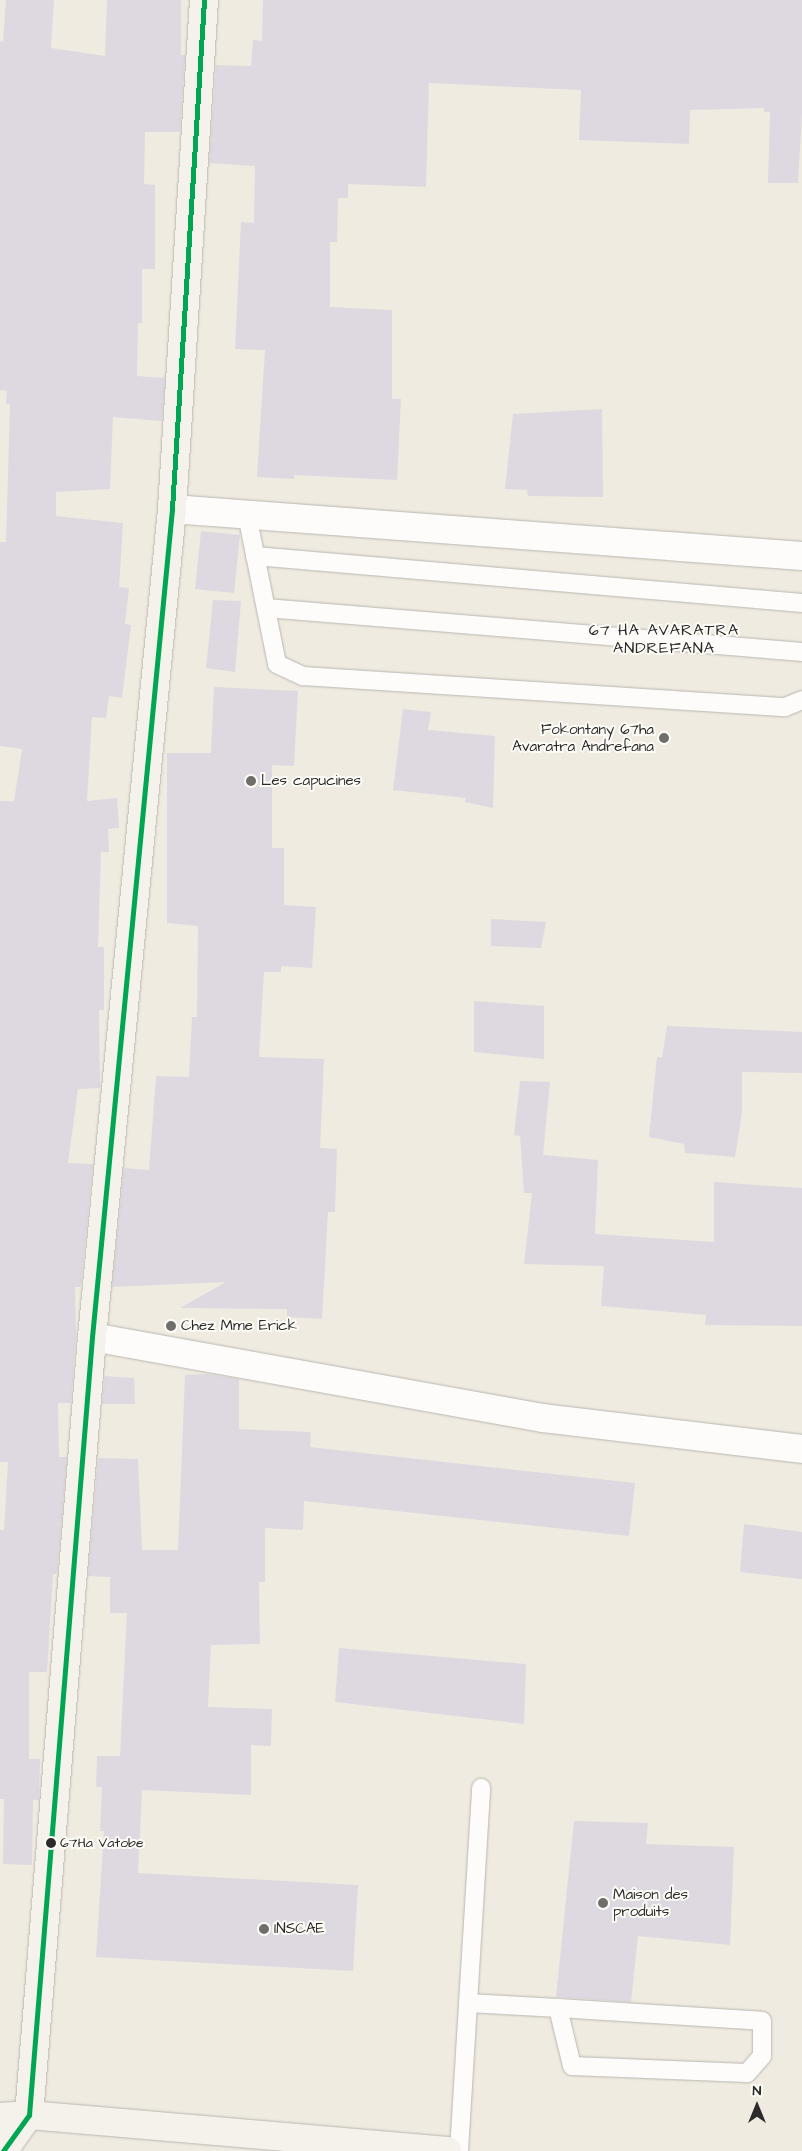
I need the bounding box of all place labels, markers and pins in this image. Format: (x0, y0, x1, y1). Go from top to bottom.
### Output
place label: Fokontany 67ha Avaratra Andrefana (512, 720, 654, 755)
marker: Fokontany 67ha Avaratra Andrefana (658, 732, 670, 744)
place label: Les capucines (261, 772, 361, 790)
marker: Les capucines (245, 775, 257, 787)
place label: Chez Mme Erick (181, 1317, 297, 1335)
marker: Chez Mme Erick (165, 1320, 177, 1332)
place label: 67Ha Vatobe (60, 1835, 143, 1851)
marker: 67Ha Vatobe (46, 1838, 56, 1848)
place label: Maison des produits (613, 1885, 688, 1920)
marker: Maison des produits (597, 1897, 609, 1909)
place label: INSCAE (274, 1920, 324, 1938)
marker: INSCAE (258, 1923, 270, 1935)

